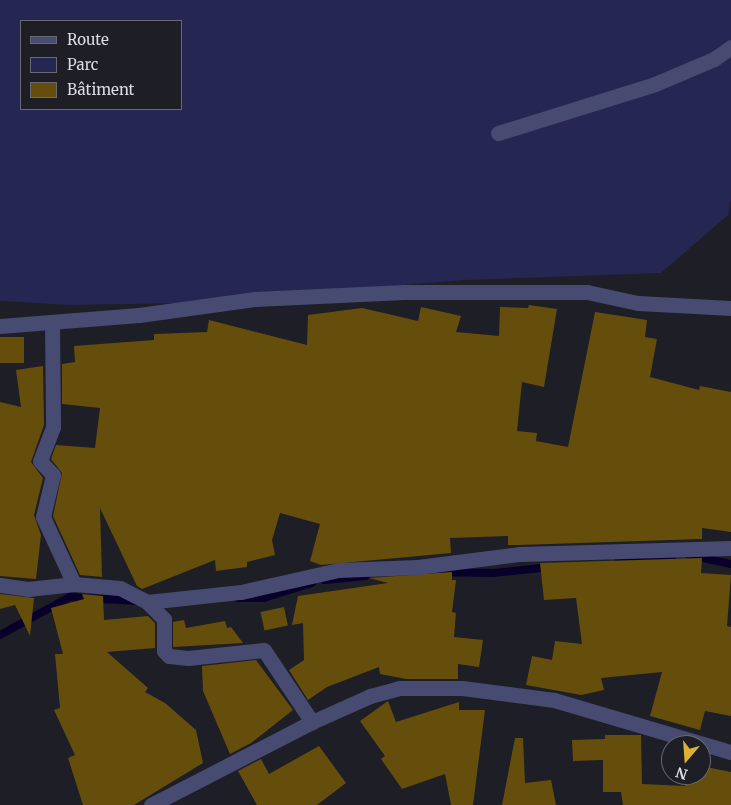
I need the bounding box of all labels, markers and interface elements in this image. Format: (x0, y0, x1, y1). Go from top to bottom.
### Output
legend (20, 20, 182, 110)
text: Route (67, 30, 109, 49)
text: Parc (67, 55, 98, 74)
text: Bâtiment (67, 80, 134, 99)
north arrow (661, 735, 711, 785)
text: N (674, 763, 690, 784)

